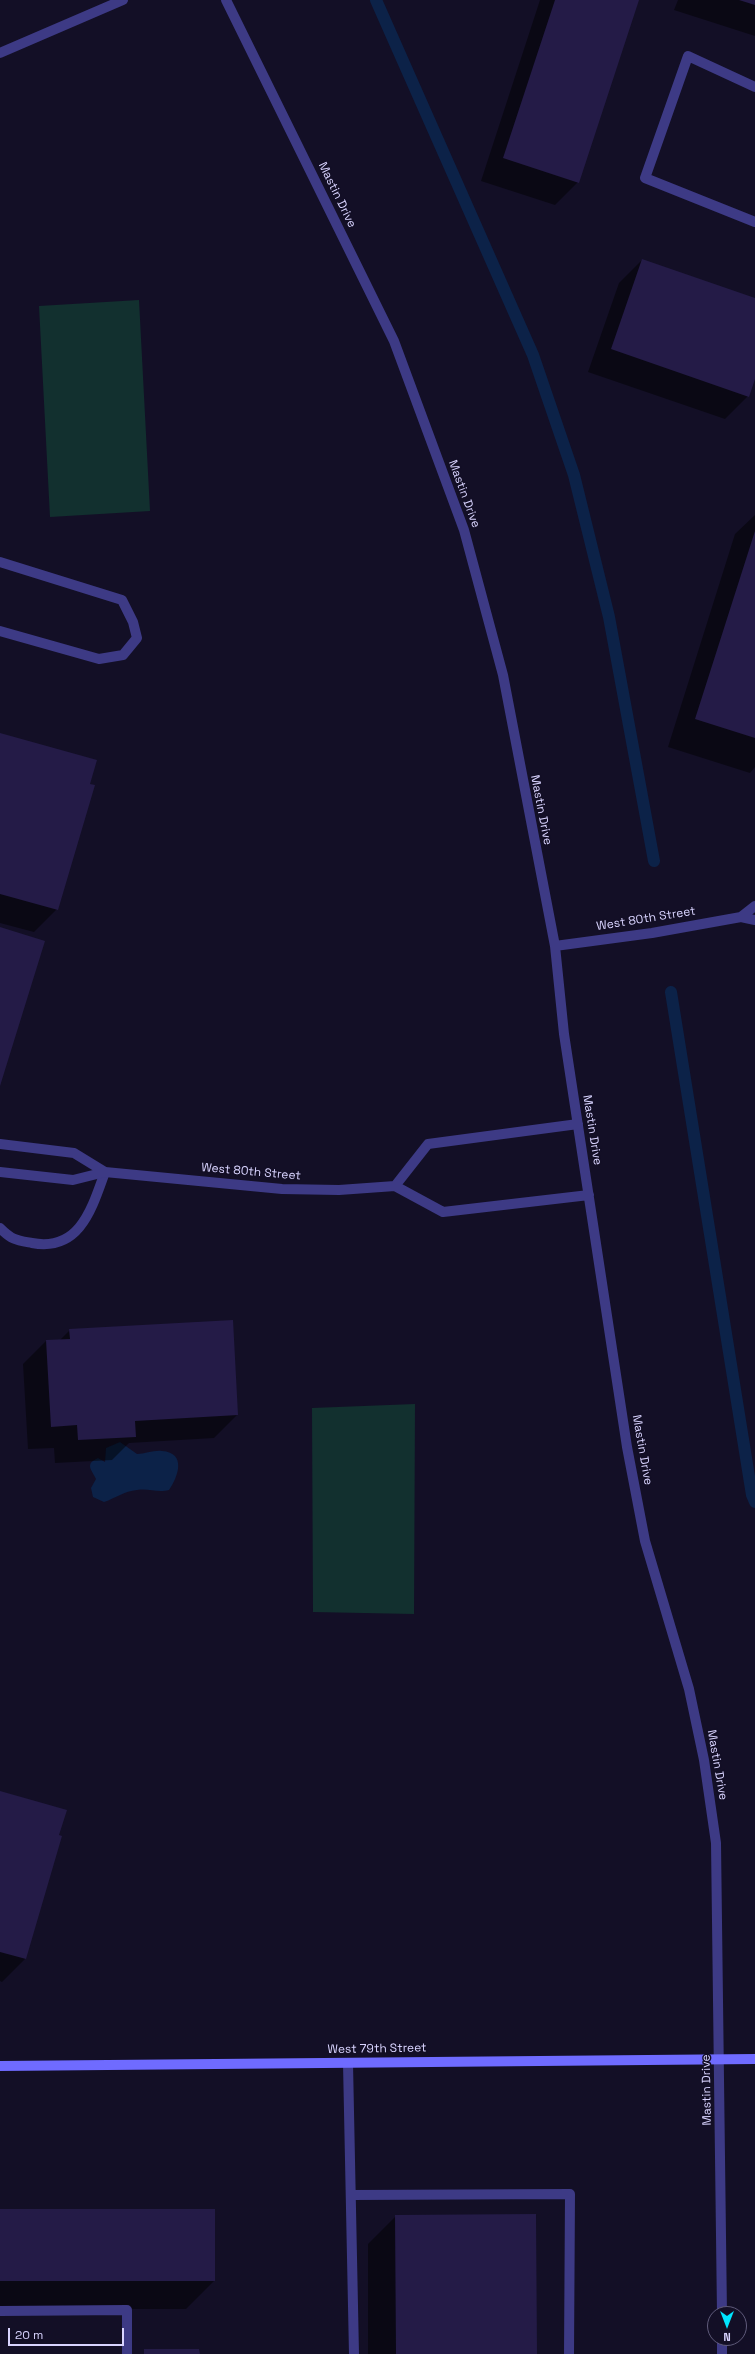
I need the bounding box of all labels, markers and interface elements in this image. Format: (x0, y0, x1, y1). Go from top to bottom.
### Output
street label: Mastin Drive (315, 160, 359, 230)
street label: Mastin Drive (445, 458, 483, 530)
street label: Mastin Drive (527, 774, 555, 846)
street label: West 80th Street (595, 904, 697, 934)
street label: Mastin Drive (579, 1094, 605, 1166)
street label: West 80th Street (201, 1160, 301, 1184)
street label: Mastin Drive (629, 1414, 655, 1486)
street label: Mastin Drive (704, 1729, 730, 1801)
street label: West 79th Street (327, 2041, 427, 2057)
street label: Mastin Drive (699, 2054, 715, 2126)
north arrow (707, 2306, 747, 2346)
scale bar (10, 2320, 126, 2346)
text: 20 m (15, 2327, 43, 2343)
text: N (723, 2330, 731, 2344)

